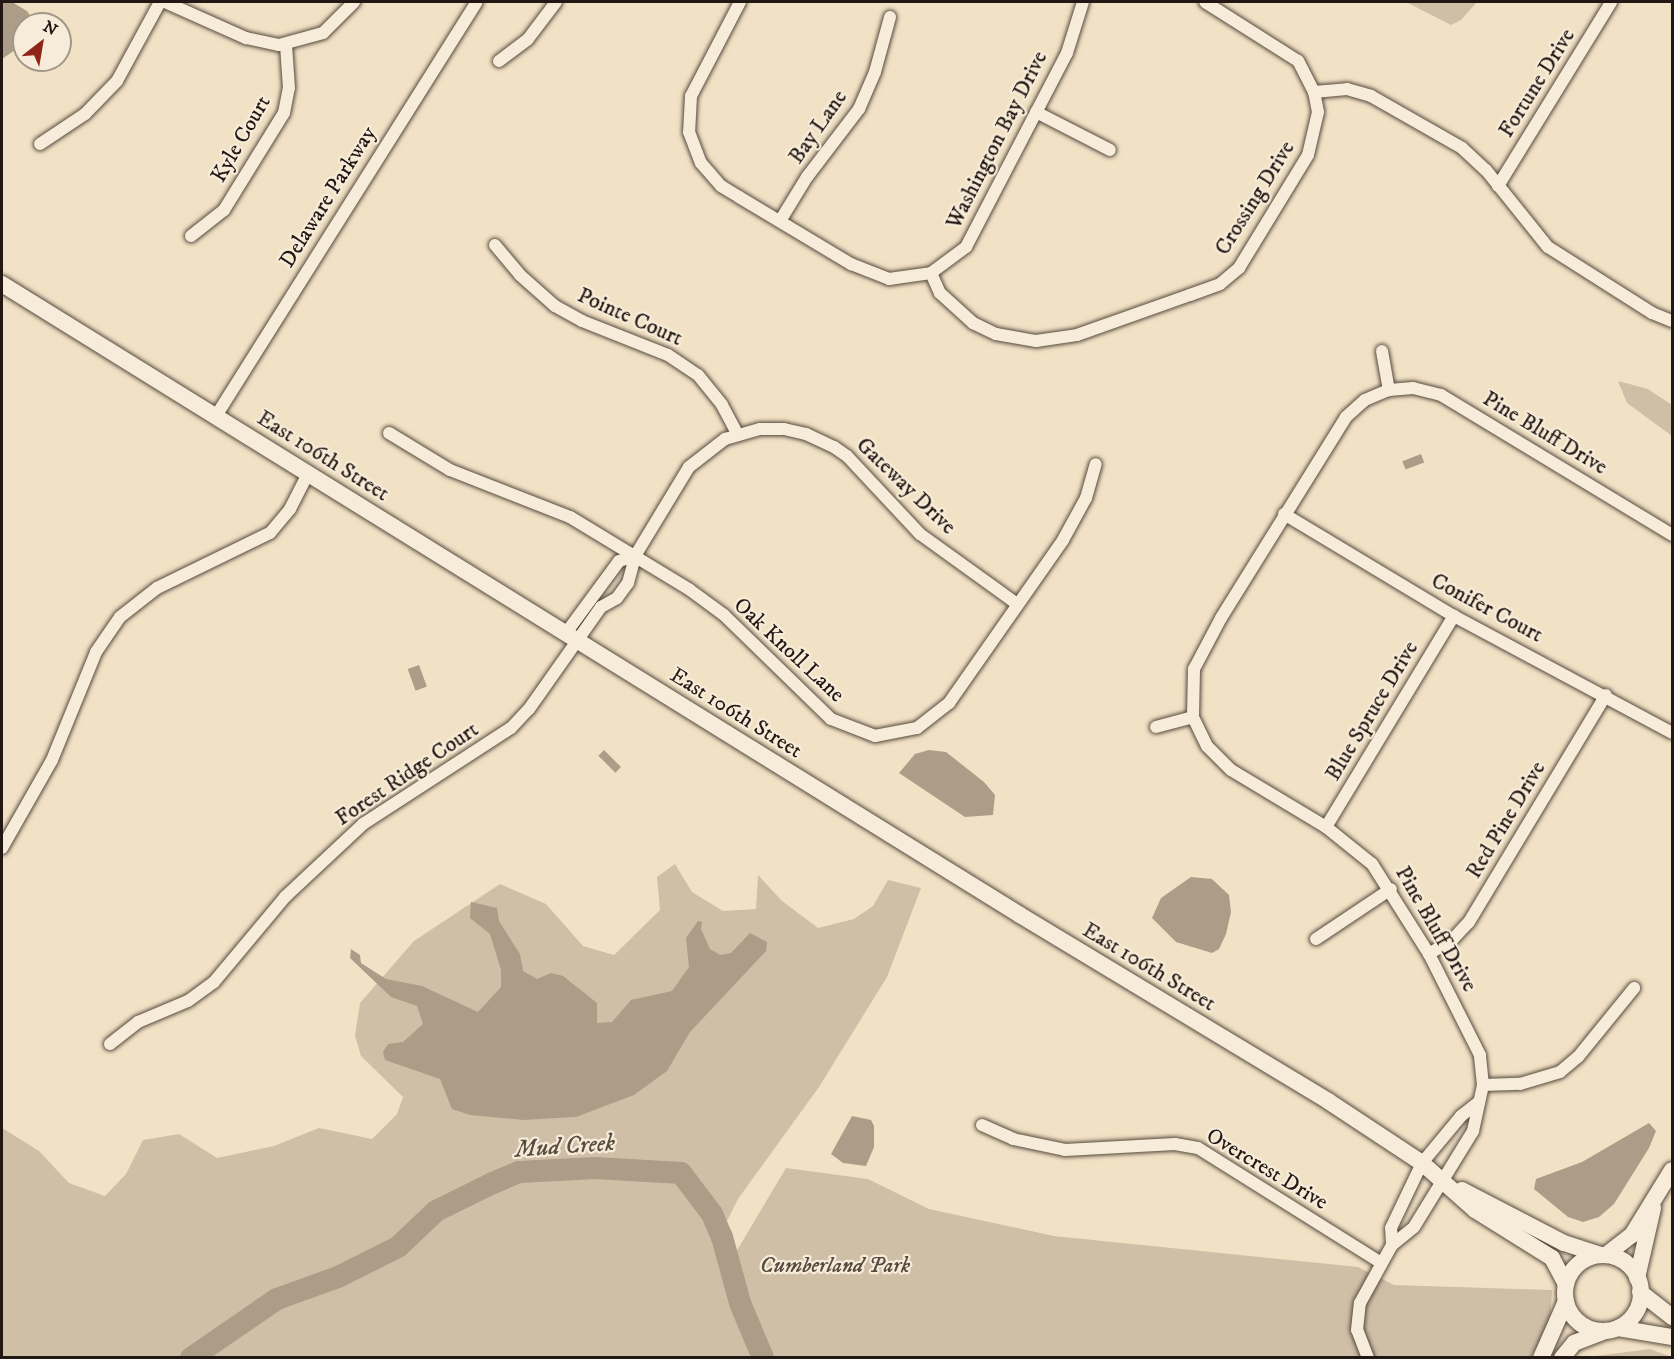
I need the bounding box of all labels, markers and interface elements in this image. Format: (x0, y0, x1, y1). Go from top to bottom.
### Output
north arrow (12, 12, 72, 72)
text: N (39, 16, 61, 40)
street label: Fortune Drive (1493, 24, 1581, 142)
street label: Washington Bay Drive (941, 47, 1053, 233)
street label: Bay Lane (783, 85, 853, 169)
street label: Kyle Court (206, 91, 276, 187)
street label: Delaware Parkway (274, 121, 382, 273)
street label: Crossing Drive (1209, 136, 1301, 260)
street label: Pointe Court (573, 282, 687, 352)
street label: Pine Bluff Drive (1478, 385, 1612, 481)
street label: East 106th Street (252, 405, 394, 507)
street label: Gateway Drive (851, 432, 961, 540)
street label: Conifer Court (1427, 568, 1547, 648)
street label: Oak Knoll Lane (728, 592, 850, 708)
street label: Blue Spruce Drive (1320, 636, 1424, 786)
street label: East 106th Street (665, 662, 807, 764)
street label: Forest Ridge Court (330, 716, 484, 832)
street label: Red Pine Drive (1461, 757, 1551, 883)
street label: Pine Bluff Drive (1389, 862, 1483, 996)
street label: East 106th Street (1078, 917, 1220, 1017)
street label: Overcrest Drive (1201, 1122, 1333, 1216)
water label: Mud Creek (514, 1129, 616, 1165)
park label: Cumberland Park (760, 1253, 910, 1279)

